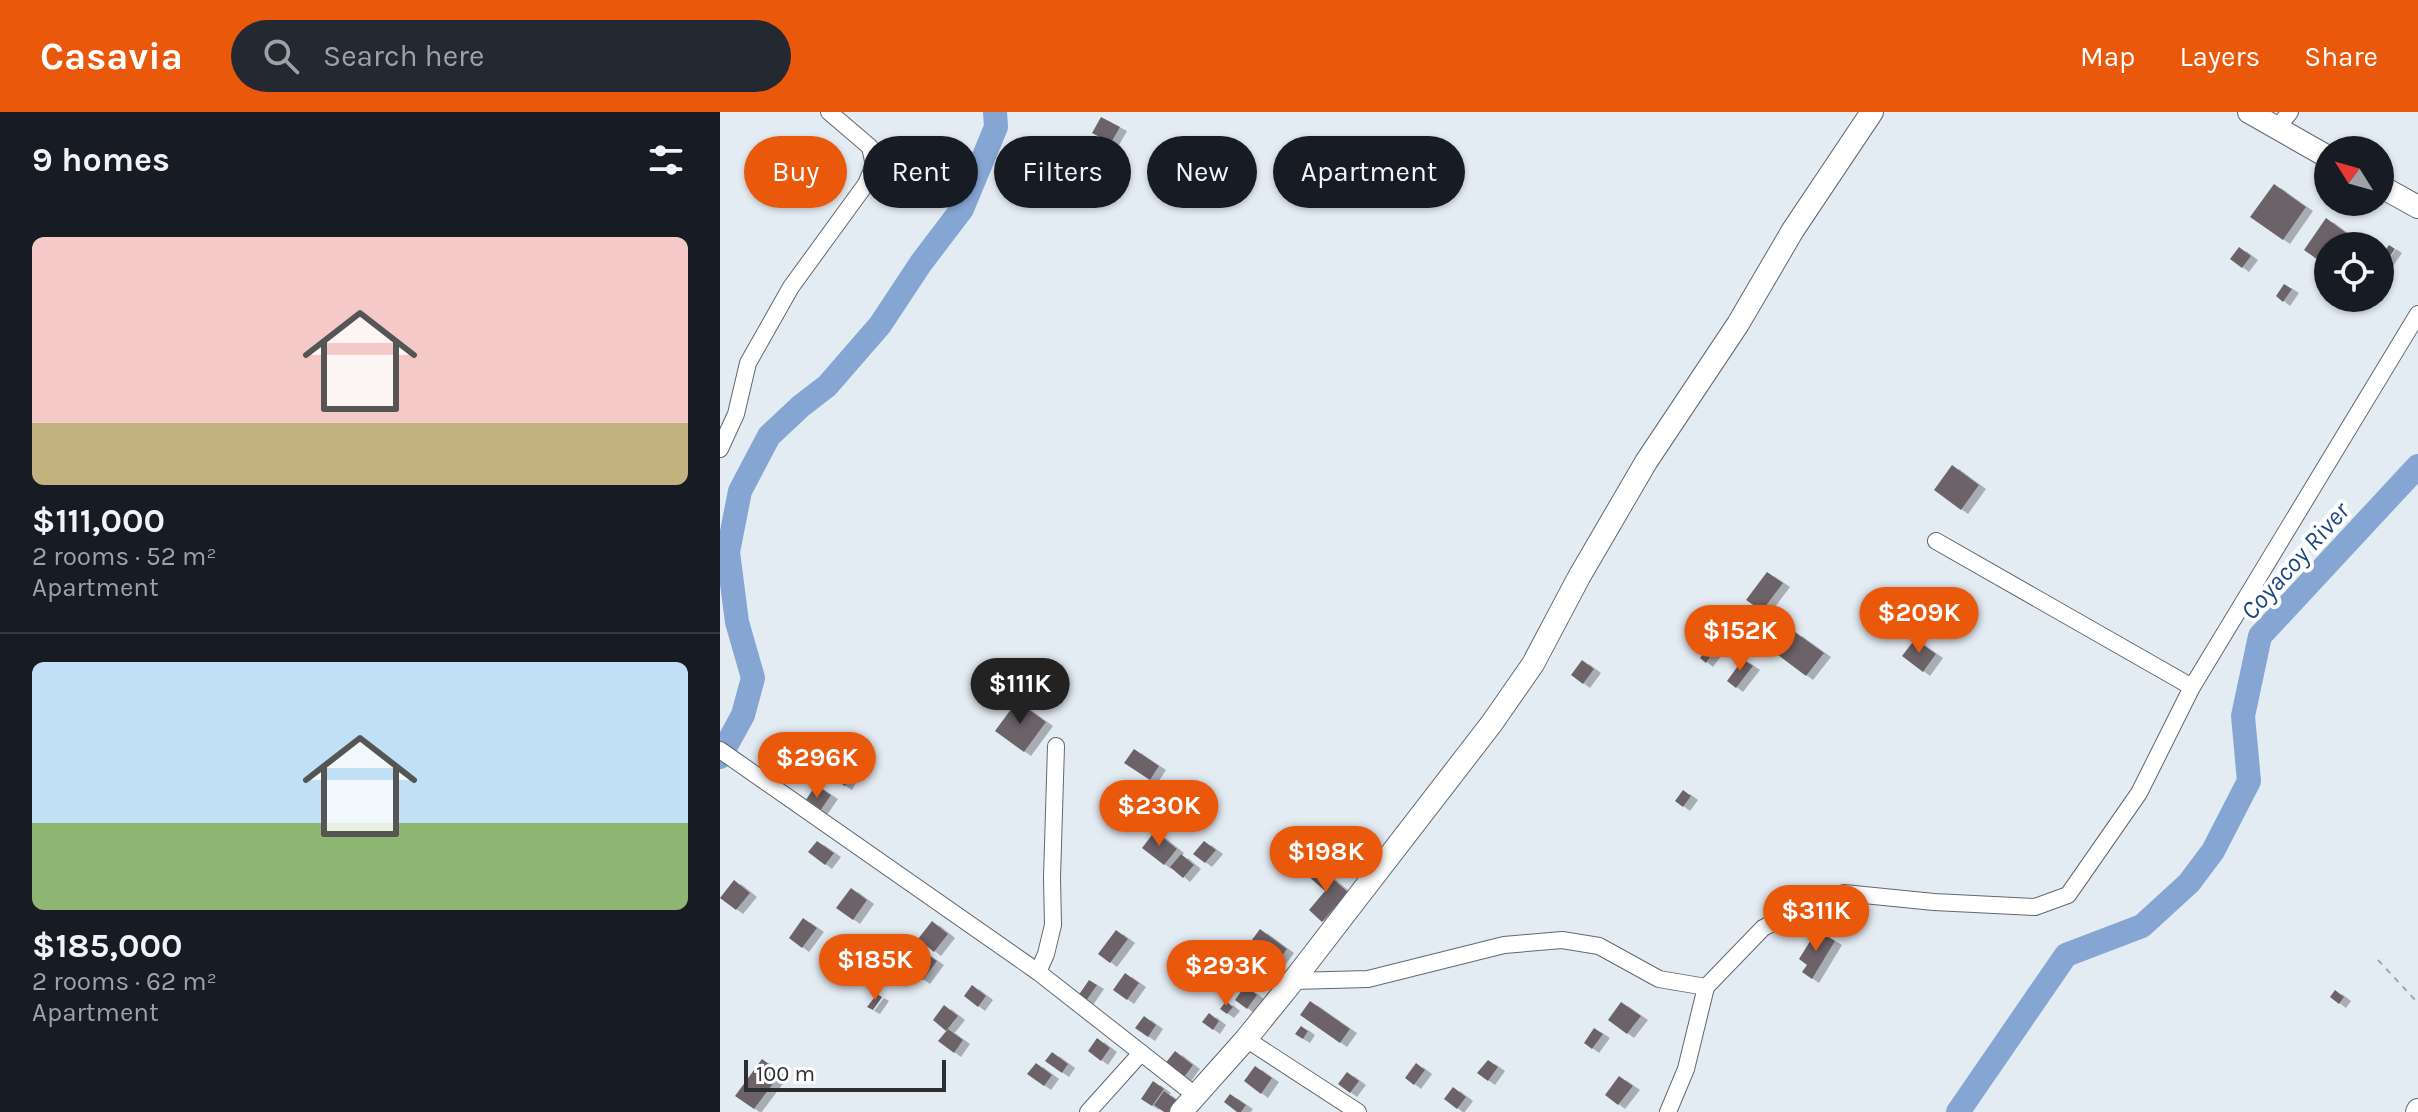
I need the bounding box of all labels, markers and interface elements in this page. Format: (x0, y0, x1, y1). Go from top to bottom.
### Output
search box (231, 20, 791, 92)
text: Casavia (40, 34, 183, 79)
icon: search (259, 34, 303, 78)
text: Search here (323, 38, 484, 74)
text: Map (2080, 40, 2135, 73)
text: Layers (2179, 40, 2260, 73)
text: Share (2304, 40, 2378, 73)
chip: Buy (744, 136, 847, 208)
chip: Rent (863, 136, 978, 208)
chip: Filters (994, 136, 1131, 208)
chip: New (1147, 136, 1257, 208)
chip: Apartment (1273, 136, 1465, 208)
north arrow (2314, 136, 2394, 216)
map controls (2314, 136, 2394, 312)
icon: filters (644, 138, 688, 182)
text: 9 homes (32, 140, 170, 180)
button: locate (2314, 232, 2394, 312)
icon: home (288, 289, 432, 433)
water label: Coyacoy River (2234, 495, 2357, 626)
text: $111,000 (32, 501, 165, 541)
text: 2 rooms · 52 m² (32, 541, 217, 572)
text: Apartment (32, 572, 159, 603)
pin: $209K (1863, 587, 1975, 655)
text: $209K (1878, 597, 1960, 628)
pin: $152K (1684, 605, 1796, 673)
text: $152K (1702, 615, 1778, 646)
pin: $111K (964, 658, 1076, 726)
text: $111K (989, 668, 1051, 699)
icon: home (288, 714, 432, 858)
pin: $296K (761, 732, 873, 800)
text: $296K (776, 742, 858, 773)
pin: $230K (1103, 780, 1215, 848)
text: $230K (1117, 790, 1201, 821)
pin: $198K (1270, 826, 1382, 894)
text: $198K (1288, 836, 1364, 867)
pin: $311K (1760, 885, 1872, 953)
text: $311K (1781, 895, 1851, 926)
text: $185,000 (32, 926, 182, 966)
pin: $185K (819, 934, 931, 1002)
pin: $293K (1170, 940, 1282, 1008)
text: $185K (837, 944, 913, 975)
text: $293K (1185, 950, 1267, 981)
text: 2 rooms · 62 m² (32, 966, 217, 997)
text: Apartment (32, 997, 159, 1028)
scale bar (744, 1056, 946, 1092)
text: 100 m (756, 1061, 815, 1087)

